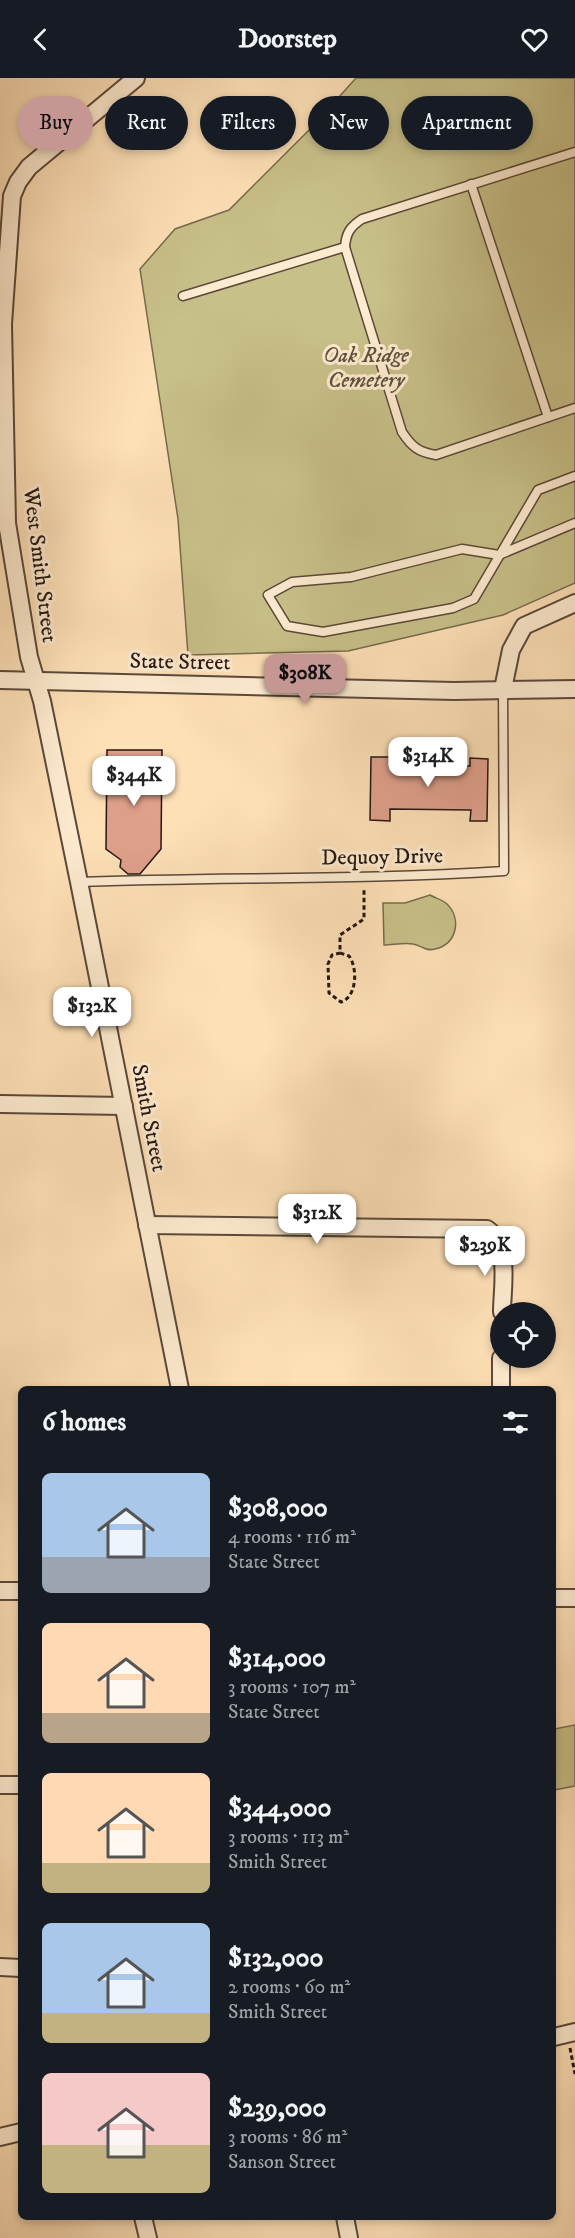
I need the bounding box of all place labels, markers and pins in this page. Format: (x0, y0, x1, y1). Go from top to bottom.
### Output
pin: $308K (263, 654, 347, 705)
pin: $314K (386, 737, 470, 788)
pin: $344K (92, 756, 176, 807)
pin: $132K (50, 987, 134, 1038)
pin: $312K (275, 1194, 359, 1245)
pin: $239K (443, 1226, 527, 1277)

